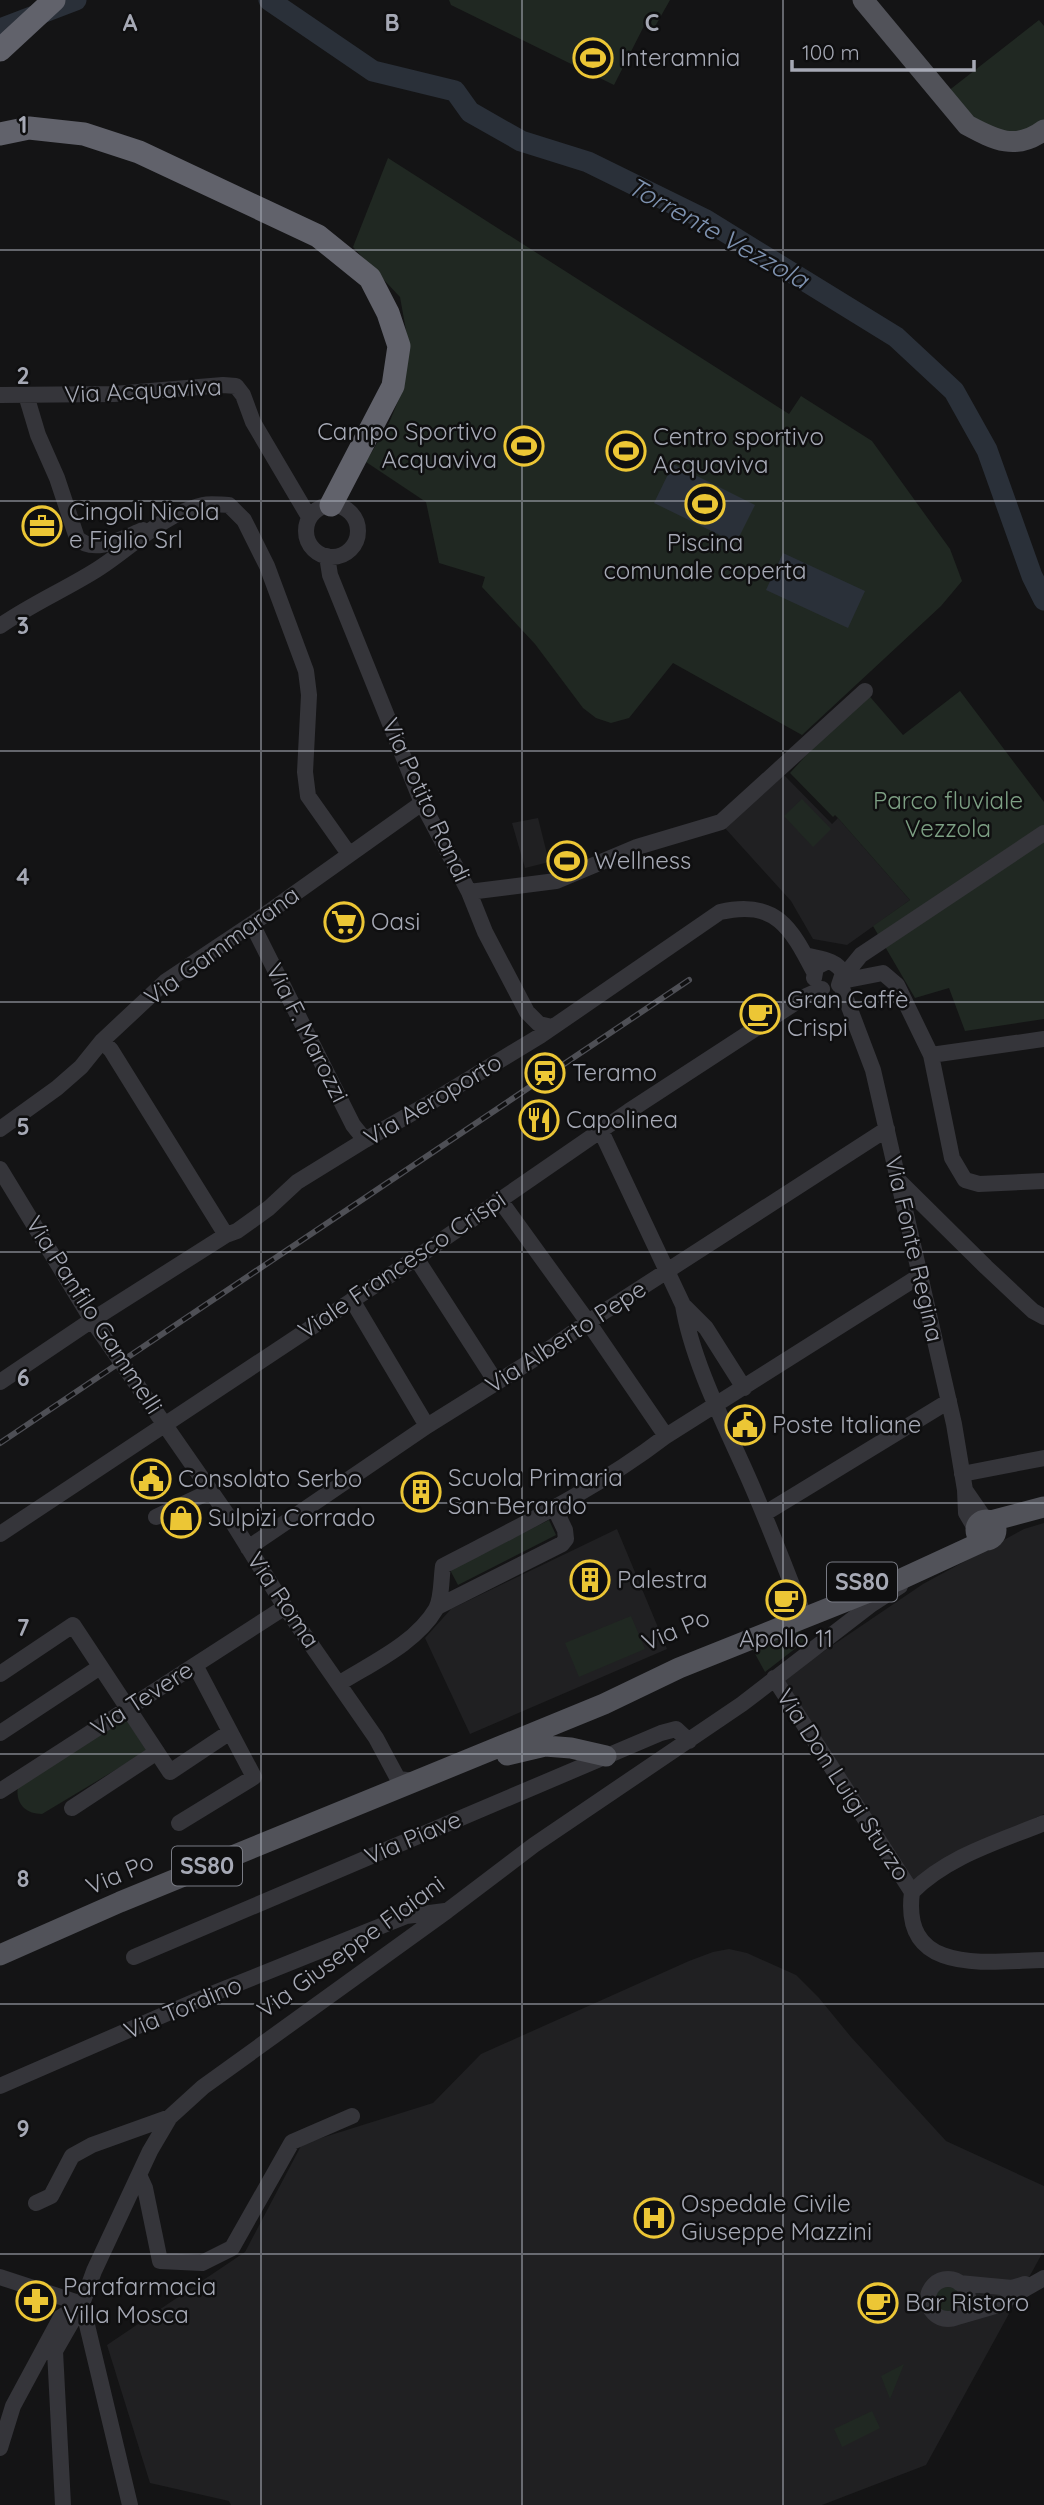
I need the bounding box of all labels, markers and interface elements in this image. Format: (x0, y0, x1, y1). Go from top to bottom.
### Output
text: A (123, 8, 138, 37)
text: B (384, 8, 400, 37)
text: C (645, 8, 659, 37)
scale bar (792, 28, 974, 72)
sports icon: Interamnia (572, 37, 614, 79)
text: 100 m (802, 39, 860, 65)
place label: Interamnia (620, 42, 740, 72)
text: 1 (19, 110, 27, 139)
water label: Torrente Vezzola (622, 169, 815, 296)
text: 2 (16, 361, 30, 390)
street label: Via Acquaviva (63, 371, 222, 409)
place label: Campo Sportivo Acquaviva (317, 416, 497, 474)
place label: Centro sportivo Acquaviva (653, 421, 824, 479)
sports icon: Campo Sportivo Acquaviva (503, 425, 545, 467)
sports icon: Centro sportivo Acquaviva (605, 430, 647, 472)
sports icon: Piscina comunale coperta (684, 483, 726, 525)
place label: Cingoli Nicola e Figlio Srl (69, 496, 219, 554)
office icon: Cingoli Nicola e Figlio Srl (21, 505, 63, 547)
place label: Piscina comunale coperta (603, 527, 807, 585)
text: 3 (17, 611, 29, 640)
street label: Via Potito Randi (376, 713, 478, 886)
park label: Parco fluviale Vezzola (873, 785, 1023, 843)
sports icon: Wellness (546, 840, 588, 882)
place label: Wellness (594, 845, 691, 875)
text: 4 (16, 862, 30, 891)
street label: Via Gammarana (138, 879, 305, 1011)
supermarket icon: Oasi (323, 901, 365, 943)
place label: Oasi (371, 906, 420, 936)
street label: Via F. Marozzi (260, 958, 356, 1107)
place label: Gran Caffè Crispi (787, 984, 909, 1042)
cafe icon: Gran Caffè Crispi (739, 993, 781, 1035)
street label: Via Aeroporto (358, 1046, 507, 1152)
station icon: Teramo (524, 1052, 566, 1094)
place label: Teramo (572, 1057, 657, 1087)
restaurant icon: Capolinea (518, 1099, 560, 1141)
place label: Capolinea (566, 1104, 678, 1134)
text: 5 (16, 1112, 30, 1141)
street label: Via Fonte Regina (879, 1153, 951, 1345)
street label: Viale Francesco Crispi (292, 1184, 511, 1345)
street label: Via Panfilo Gammelli (20, 1210, 170, 1419)
street label: Via Alberto Pepe (480, 1273, 651, 1399)
text: 6 (17, 1363, 29, 1392)
public building icon: Poste Italiane (724, 1404, 766, 1446)
place label: Poste Italiane (772, 1409, 921, 1439)
public building icon: Consolato Serbo (130, 1458, 172, 1500)
place label: Scuola Primaria San Berardo (448, 1462, 623, 1520)
place label: Consolato Serbo (178, 1463, 362, 1493)
building icon: Scuola Primaria San Berardo (400, 1471, 442, 1513)
shop icon: Sulpizi Corrado (160, 1497, 202, 1539)
place label: Sulpizi Corrado (208, 1502, 375, 1532)
street label: Via Roma (241, 1546, 327, 1653)
building icon: Palestra (569, 1559, 611, 1601)
road number: SS80 (827, 1562, 897, 1602)
place label: Palestra (617, 1564, 707, 1594)
cafe icon: Apollo 11 (765, 1579, 807, 1621)
street label: Via Po (637, 1601, 714, 1657)
text: 7 (17, 1613, 30, 1642)
place label: Apollo 11 (739, 1623, 833, 1653)
street label: Via Tevere (85, 1654, 198, 1742)
street label: Via Don Luigi Sturzo (771, 1683, 917, 1886)
street label: Via Piave (360, 1803, 465, 1871)
street label: Via Po (81, 1845, 158, 1901)
road number: SS80 (172, 1846, 242, 1885)
text: 8 (17, 1864, 29, 1893)
street label: Via Giuseppe Flaiani (251, 1868, 450, 2024)
street label: Via Tordino (119, 1969, 246, 2045)
text: 9 (16, 2114, 30, 2143)
place label: Ospedale Civile Giuseppe Mazzini (681, 2188, 872, 2246)
hospital icon: Ospedale Civile Giuseppe Mazzini (633, 2197, 675, 2239)
place label: Parafarmacia Villa Mosca (63, 2271, 216, 2329)
pharmacy icon: Parafarmacia Villa Mosca (15, 2280, 57, 2322)
cafe icon: Bar Ristoro (857, 2282, 899, 2324)
place label: Bar Ristoro (905, 2287, 1029, 2317)

